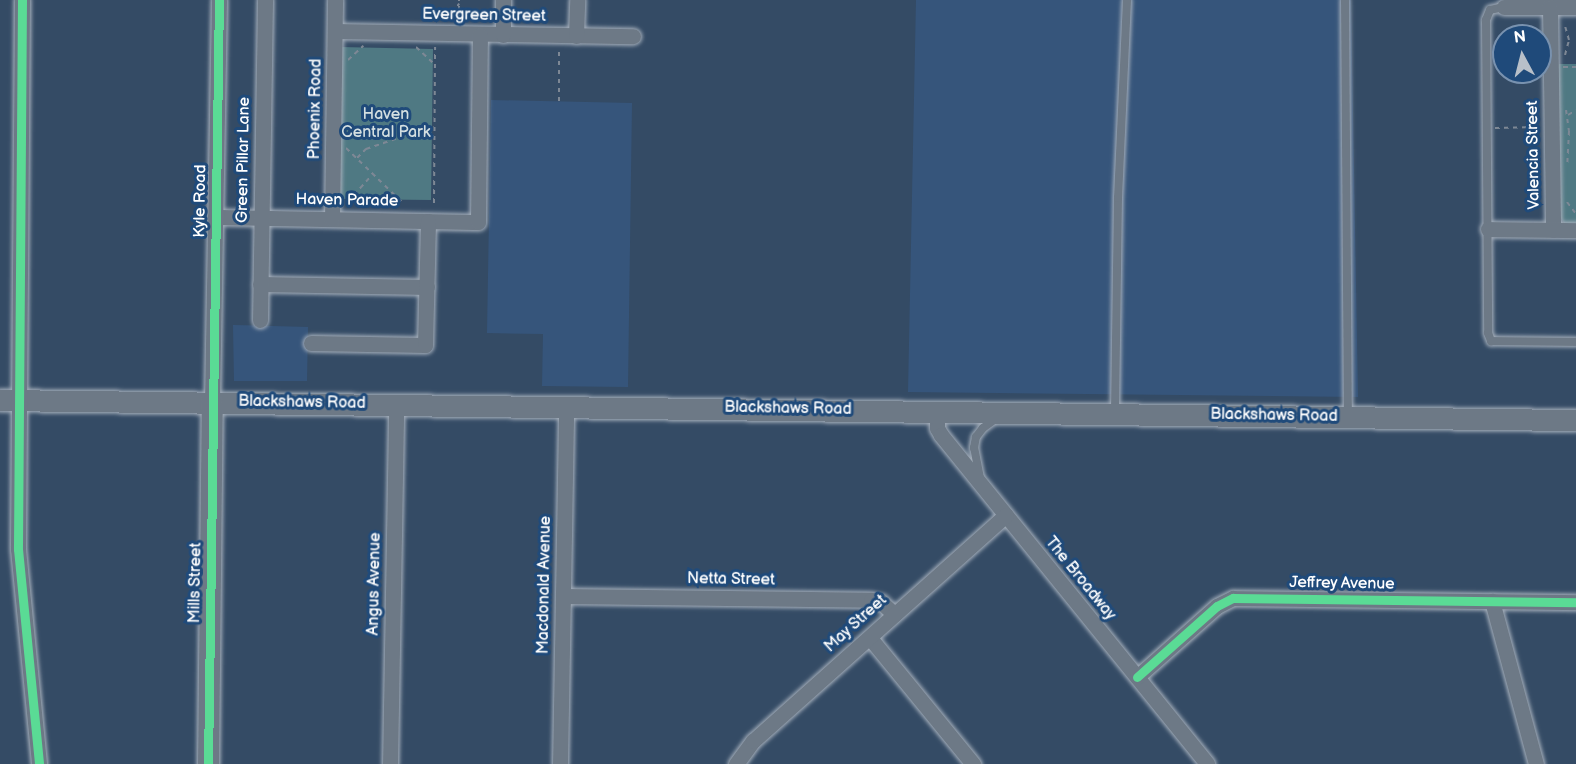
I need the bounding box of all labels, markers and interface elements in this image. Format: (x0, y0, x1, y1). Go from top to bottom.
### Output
street label: Evergreen Street (422, 5, 546, 27)
north arrow (1492, 24, 1552, 84)
text: N (1513, 27, 1527, 48)
street label: Phoenix Road (306, 58, 326, 160)
street label: Green Pillar Lane (233, 97, 255, 223)
street label: Valencia Street (1523, 100, 1545, 210)
park label: Haven Central Park (341, 105, 431, 143)
street label: Kyle Road (191, 164, 211, 238)
street label: Haven Parade (295, 191, 399, 211)
street label: Blackshaws Road (238, 392, 366, 414)
street label: Blackshaws Road (724, 398, 852, 420)
street label: Blackshaws Road (1210, 405, 1338, 427)
street label: Macdonald Avenue (534, 516, 556, 654)
street label: Angus Avenue (365, 532, 385, 636)
street label: The Broadway (1040, 533, 1120, 625)
street label: Mills Street (186, 542, 206, 624)
street label: Netta Street (687, 570, 775, 590)
street label: Jeffrey Avenue (1289, 573, 1395, 595)
street label: May Street (820, 591, 892, 657)

